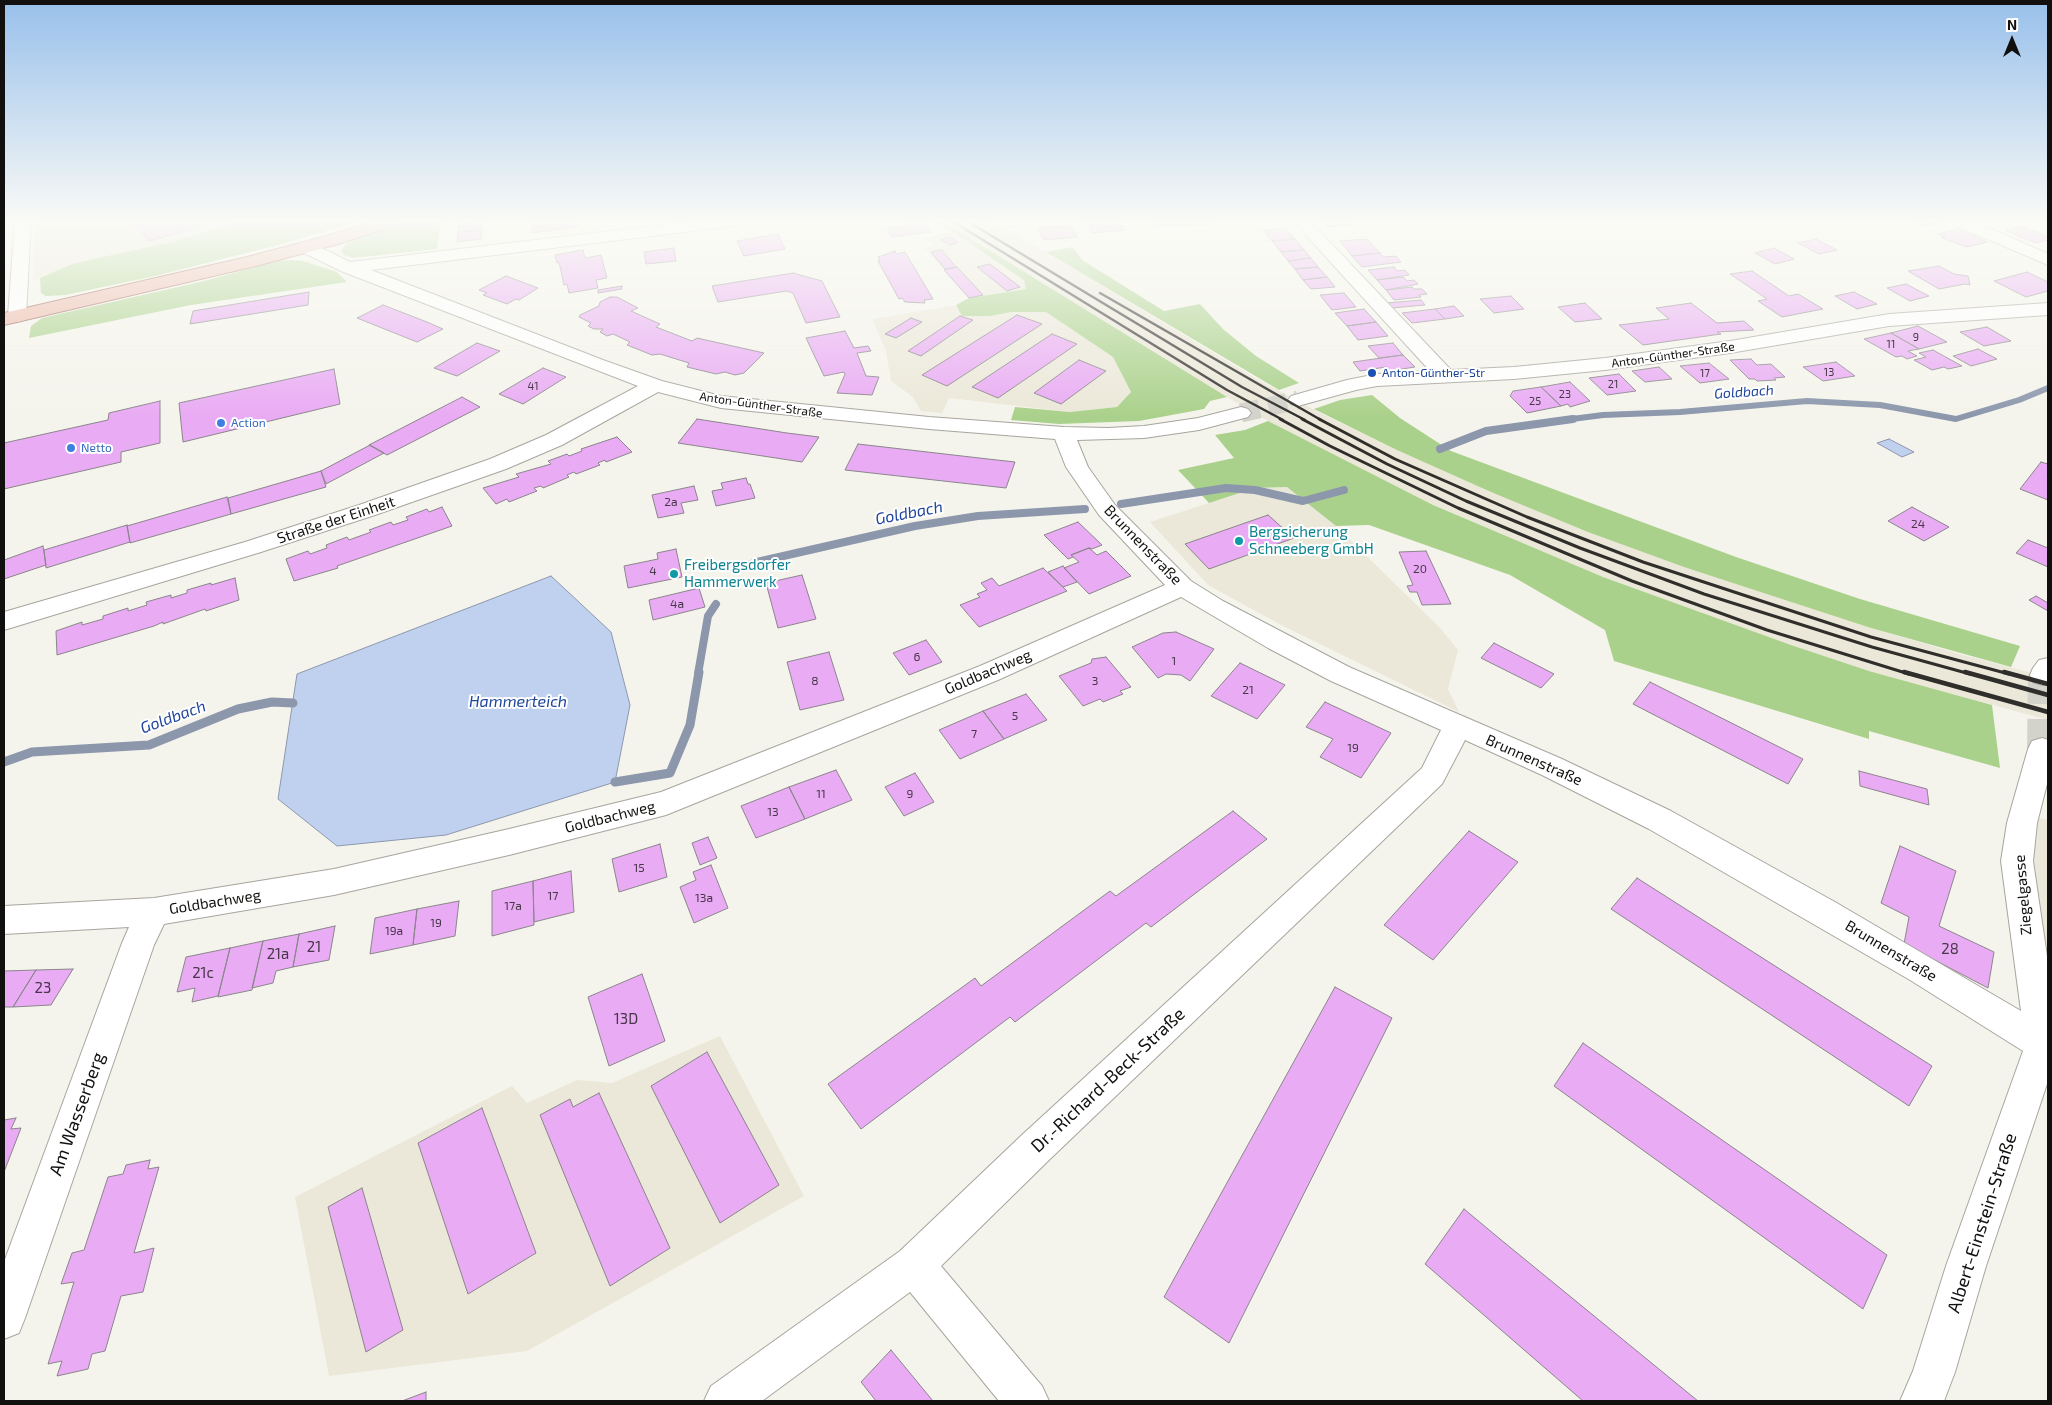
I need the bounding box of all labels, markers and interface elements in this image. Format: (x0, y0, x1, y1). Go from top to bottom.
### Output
north arrow (1987, 15, 2037, 65)
text: N (2007, 16, 2017, 33)
house number: 9 (1913, 330, 1919, 344)
house number: 11 (1887, 337, 1895, 351)
street label: Anton-Günther-Straße (1611, 339, 1735, 371)
house number: 13 (1824, 365, 1834, 379)
place label: Anton-Günther-Str (1382, 366, 1485, 380)
house number: 17 (1700, 366, 1710, 380)
marker: Anton-Günther-Str (1366, 367, 1378, 379)
house number: 21 (1608, 377, 1618, 391)
house number: 41 (527, 379, 539, 393)
water label: Goldbach (1714, 382, 1774, 402)
house number: 23 (1559, 387, 1571, 401)
street label: Anton-Günther-Straße (699, 389, 823, 421)
house number: 25 (1529, 394, 1541, 408)
place label: Action (231, 416, 266, 430)
marker: Action (215, 417, 227, 429)
place label: Netto (81, 441, 112, 455)
marker: Netto (65, 442, 77, 454)
street label: Straße der Einheit (275, 492, 397, 548)
house number: 2a (664, 495, 678, 509)
water label: Goldbach (874, 497, 944, 529)
street label: Brunnenstraße (1100, 501, 1186, 589)
house number: 24 (1911, 517, 1925, 531)
place label: Bergsicherung Schneeberg GmbH (1249, 523, 1374, 558)
marker: Bergsicherung Schneeberg GmbH (1233, 535, 1245, 547)
place label: Freibergsdorfer Hammerwerk (684, 556, 791, 591)
house number: 20 (1413, 562, 1427, 576)
house number: 4 (649, 564, 657, 578)
marker: Freibergsdorfer Hammerwerk (668, 568, 680, 580)
house number: 4a (670, 597, 684, 611)
street label: Goldbachweg (942, 646, 1034, 698)
house number: 6 (914, 650, 920, 664)
house number: 1 (1172, 654, 1176, 668)
house number: 8 (811, 674, 819, 688)
house number: 3 (1092, 674, 1098, 688)
house number: 21 (1242, 683, 1254, 697)
water label: Hammerteich (469, 692, 567, 712)
water label: Goldbach (138, 696, 208, 738)
house number: 5 (1012, 709, 1018, 723)
house number: 7 (971, 727, 977, 741)
street label: Brunnenstraße (1483, 731, 1585, 789)
house number: 19 (1347, 741, 1359, 755)
house number: 11 (816, 787, 826, 801)
house number: 9 (907, 787, 913, 801)
street label: Goldbachweg (563, 797, 657, 837)
house number: 13 (767, 805, 779, 819)
street label: Ziegelgasse (2011, 854, 2035, 936)
house number: 15 (633, 861, 645, 875)
street label: Goldbachweg (168, 886, 262, 918)
house number: 17 (548, 889, 558, 903)
house number: 13a (695, 891, 713, 905)
house number: 17a (504, 899, 522, 913)
house number: 19 (430, 916, 442, 930)
street label: Brunnenstraße (1842, 917, 1940, 985)
house number: 19a (385, 924, 403, 938)
house number: 21 (307, 938, 321, 956)
house number: 28 (1941, 940, 1959, 958)
house number: 21a (267, 945, 289, 963)
house number: 21c (192, 964, 214, 982)
house number: 23 (35, 979, 51, 997)
street label: Dr.-Richard-Beck-Straße (1027, 1003, 1189, 1157)
house number: 13D (614, 1010, 638, 1028)
street label: Am Wasserberg (45, 1049, 109, 1179)
street label: Albert-Einstein-Straße (1943, 1130, 2021, 1316)

